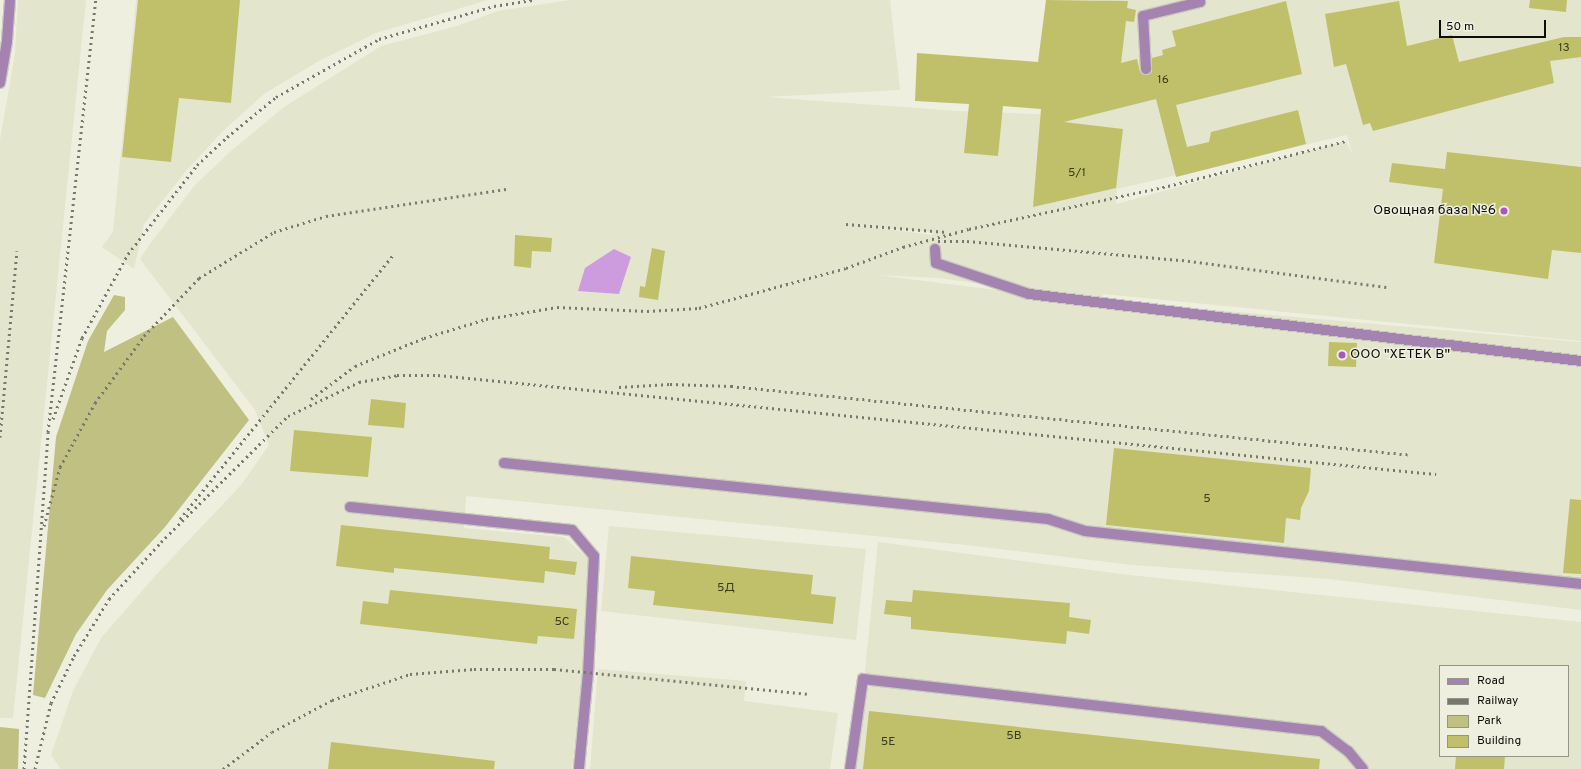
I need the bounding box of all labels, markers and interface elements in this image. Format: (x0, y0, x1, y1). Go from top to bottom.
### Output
scale bar (1441, 12, 1548, 38)
text: 50 m (1446, 19, 1474, 35)
house number: 13 (1558, 42, 1570, 56)
house number: 16 (1157, 74, 1169, 88)
house number: 5/1 (1068, 167, 1086, 181)
place label: Овощная база №6 (1373, 203, 1496, 219)
marker: Овощная база №6 (1499, 206, 1509, 216)
place label: ООО "ХЕТЕК В" (1350, 347, 1450, 363)
marker: ООО "ХЕТЕК В" (1337, 350, 1347, 360)
house number: 5 (1203, 493, 1211, 507)
house number: 5Д (717, 582, 735, 596)
house number: 5С (554, 616, 570, 630)
legend (1439, 665, 1569, 757)
text: Road (1477, 673, 1505, 689)
text: Railway (1477, 693, 1518, 709)
text: Park (1477, 713, 1502, 729)
house number: 5В (1006, 730, 1022, 744)
text: Building (1477, 733, 1521, 749)
house number: 5Е (881, 736, 895, 750)

